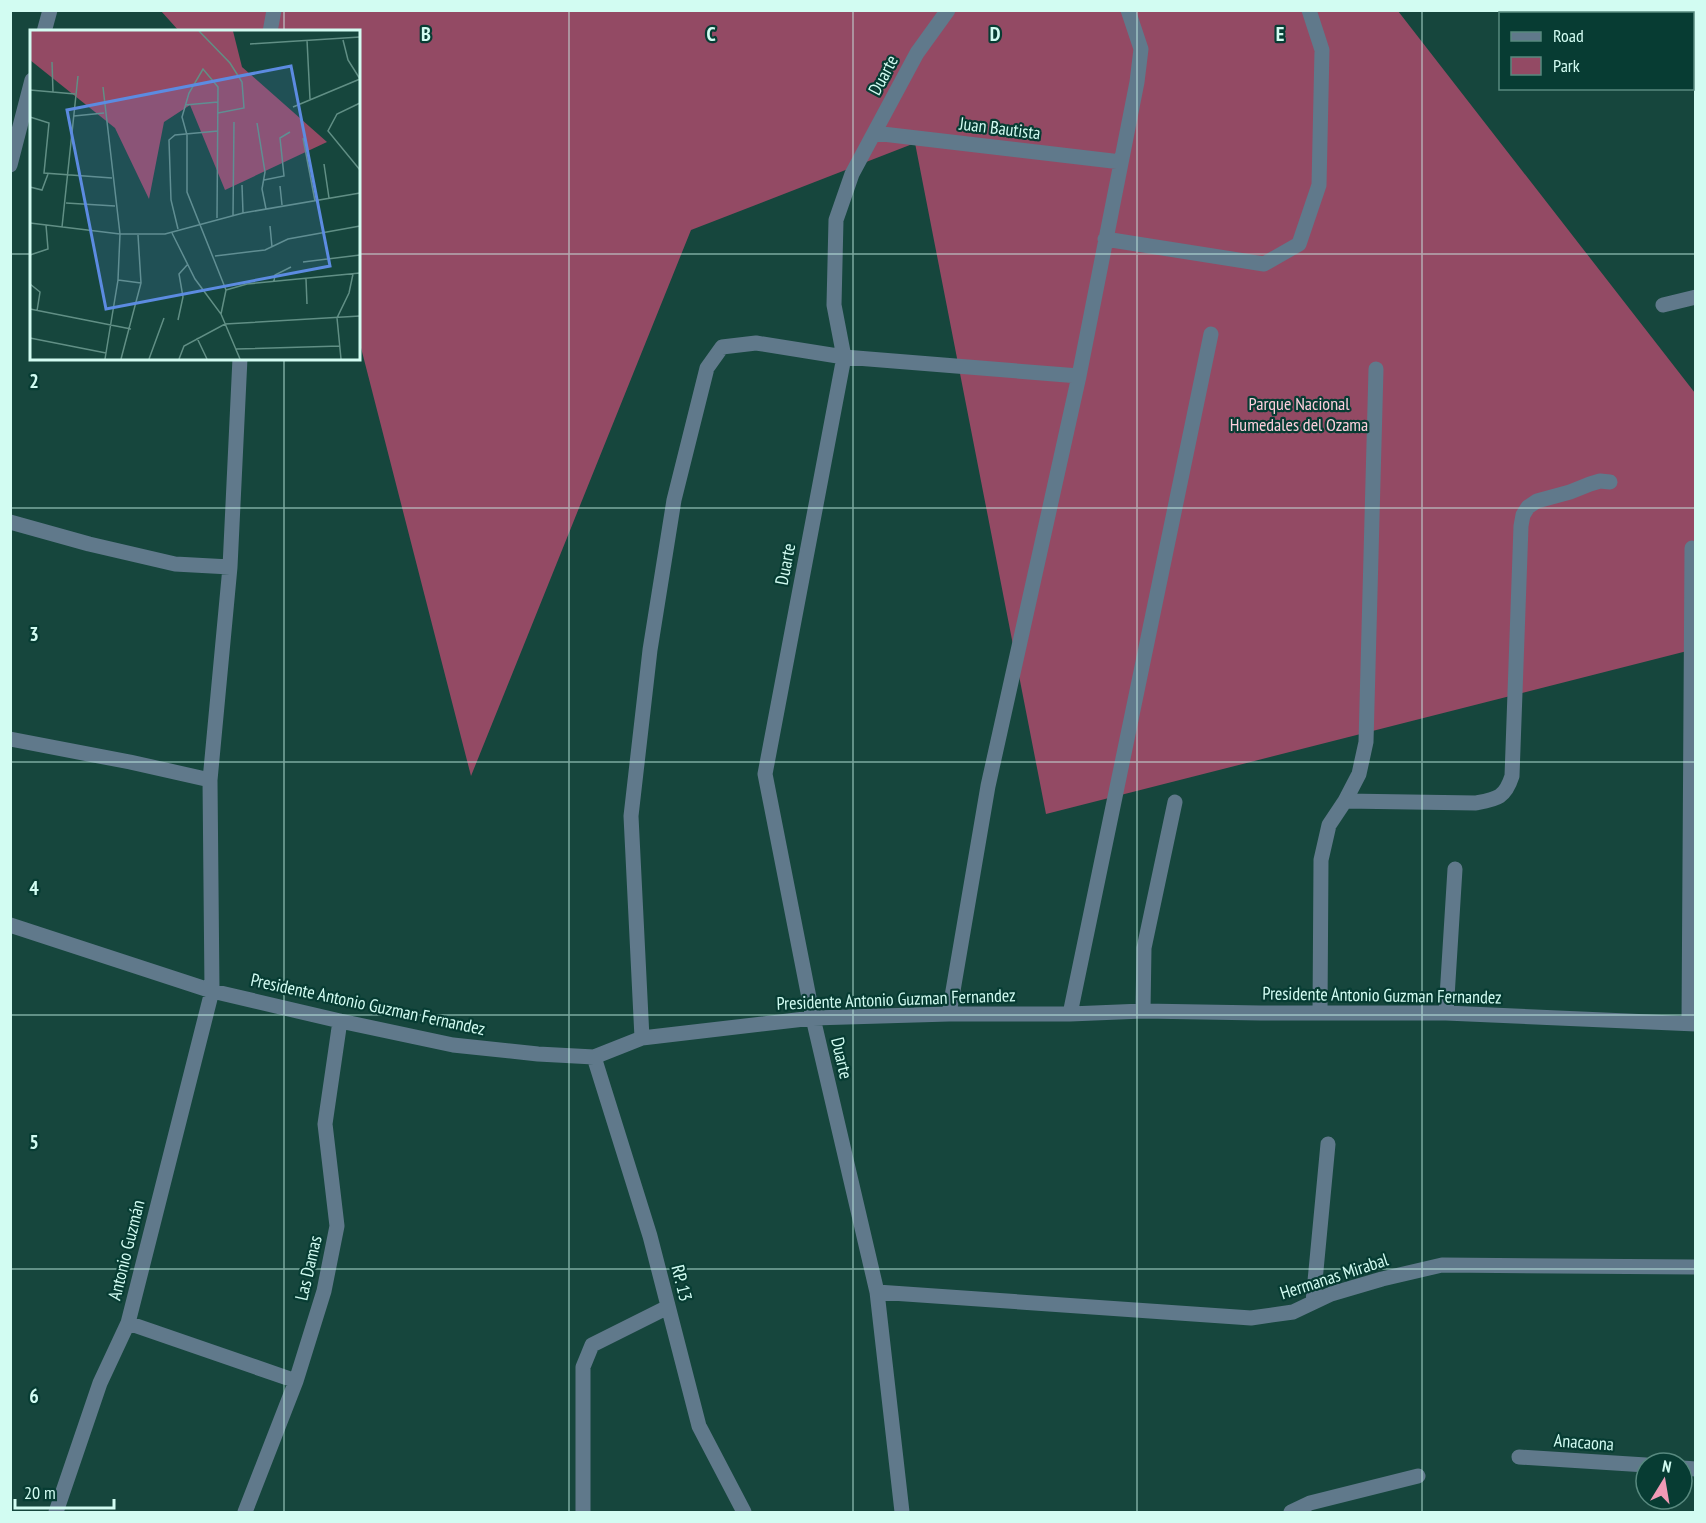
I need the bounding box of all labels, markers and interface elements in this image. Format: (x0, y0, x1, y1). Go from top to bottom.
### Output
legend (1499, 12, 1694, 90)
text: B (421, 21, 431, 47)
text: C (706, 21, 716, 47)
text: D (990, 21, 1001, 47)
text: E (1276, 21, 1284, 47)
text: Road (1553, 24, 1584, 47)
inset map (30, 30, 360, 360)
street label: Duarte (863, 51, 903, 99)
text: Park (1553, 54, 1580, 77)
street label: Juan Bautista (957, 111, 1042, 144)
text: 2 (29, 368, 39, 394)
park label: Parque Nacional Humedales del Ozama (1230, 392, 1368, 436)
street label: Duarte (770, 541, 800, 587)
text: 3 (29, 621, 39, 647)
text: 4 (29, 875, 39, 901)
street label: Presidente Antonio Guzman Fernandez (249, 968, 487, 1040)
street label: Presidente Antonio Guzman Fernandez (1262, 981, 1502, 1009)
street label: Presidente Antonio Guzman Fernandez (776, 983, 1016, 1015)
street label: Duarte (826, 1035, 858, 1081)
text: 5 (29, 1129, 39, 1155)
street label: Antonio Guzmán (102, 1198, 150, 1302)
street label: Las Damas (289, 1233, 327, 1303)
street label: Hermanas Mirabal (1277, 1247, 1392, 1304)
street label: RP. 13 (666, 1262, 698, 1304)
text: 6 (29, 1383, 39, 1409)
street label: Anacaona (1553, 1428, 1615, 1456)
north arrow (1634, 1451, 1694, 1511)
text: N (1661, 1456, 1673, 1477)
scale bar (15, 1472, 114, 1510)
text: 20 m (24, 1481, 56, 1504)

